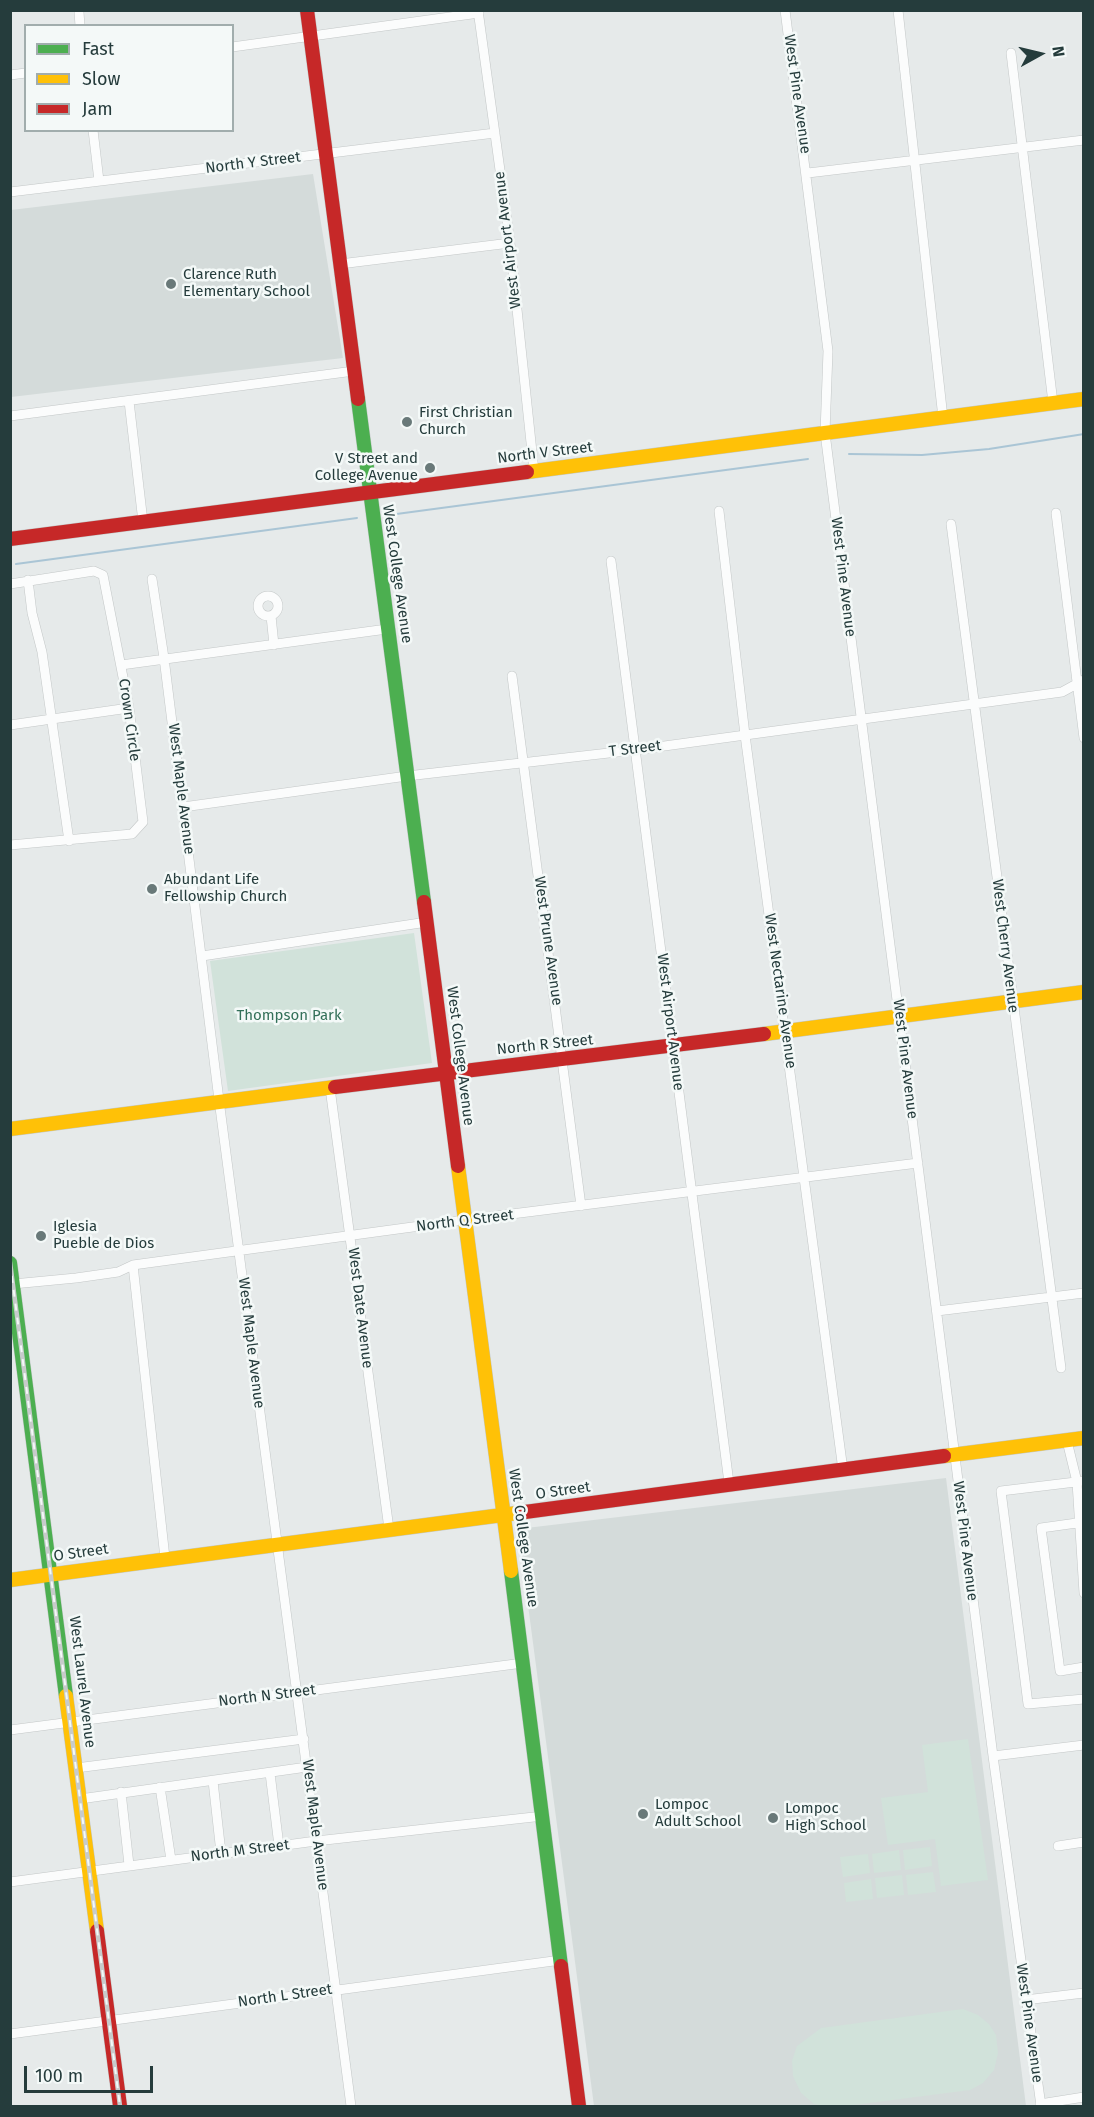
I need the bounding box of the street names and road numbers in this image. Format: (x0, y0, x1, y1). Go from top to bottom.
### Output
street label: West Pine Avenue (780, 33, 814, 155)
street label: North Y Street (204, 148, 302, 178)
street label: West Airport Avenue (491, 170, 525, 310)
street label: North V Street (496, 438, 594, 468)
street label: West College Avenue (378, 503, 416, 645)
street label: West Pine Avenue (827, 516, 859, 638)
street label: Crown Circle (114, 677, 144, 763)
street label: West Maple Avenue (164, 722, 198, 856)
street label: T Street (608, 737, 662, 761)
street label: West Prune Avenue (530, 875, 566, 1007)
street label: West Cherry Avenue (988, 878, 1022, 1014)
street label: West Nectarine Avenue (760, 912, 800, 1070)
street label: West Airport Avenue (653, 952, 687, 1092)
street label: West College Avenue (443, 985, 477, 1127)
street label: West Pine Avenue (889, 998, 921, 1120)
street label: North R Street (496, 1031, 594, 1059)
street label: North Q Street (415, 1206, 515, 1236)
street label: West Date Avenue (344, 1247, 376, 1369)
street label: West Maple Avenue (234, 1276, 268, 1410)
street label: West College Avenue (504, 1467, 542, 1609)
street label: O Street (534, 1478, 592, 1504)
street label: West Pine Avenue (949, 1480, 981, 1602)
street label: O Street (52, 1540, 110, 1566)
street label: West Laurel Avenue (65, 1615, 99, 1749)
street label: North N Street (217, 1681, 317, 1711)
street label: West Maple Avenue (298, 1758, 332, 1892)
street label: North M Street (190, 1836, 290, 1866)
street label: West Pine Avenue (1012, 1962, 1046, 2084)
street label: North L Street (237, 1980, 333, 2012)

